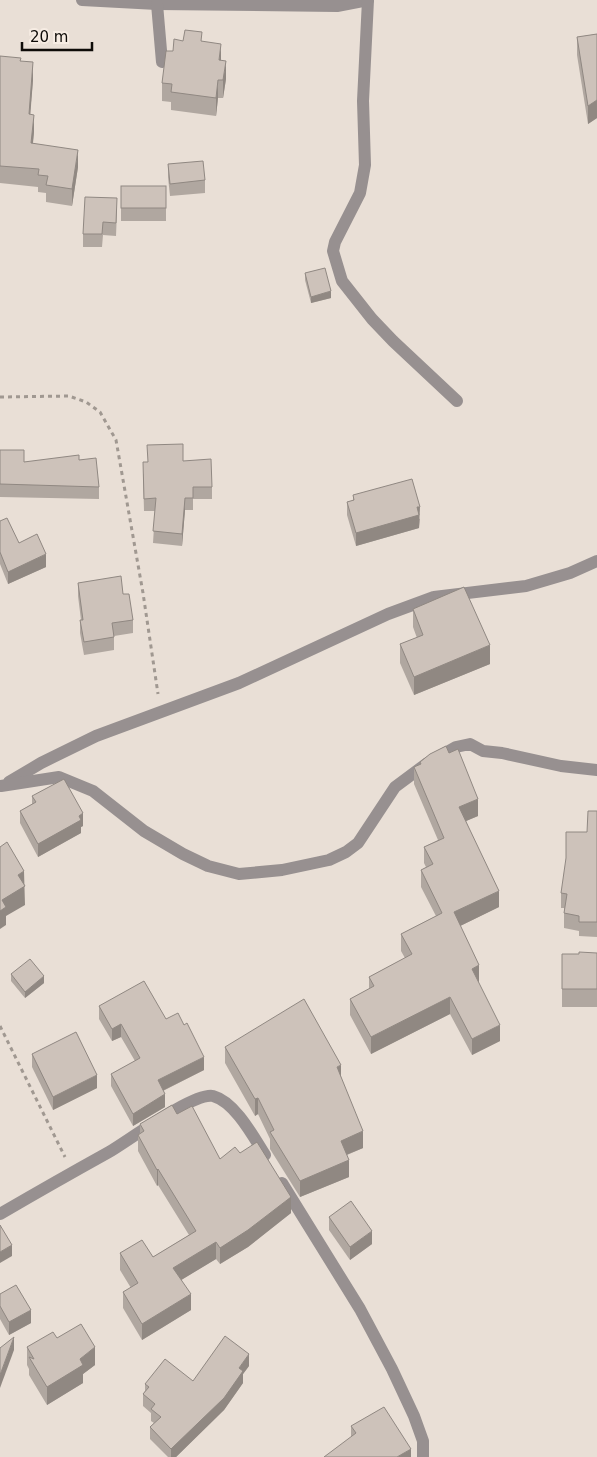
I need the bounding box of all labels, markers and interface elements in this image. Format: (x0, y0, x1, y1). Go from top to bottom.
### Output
scale bar (22, 20, 92, 52)
text: 20 m (30, 28, 68, 46)

